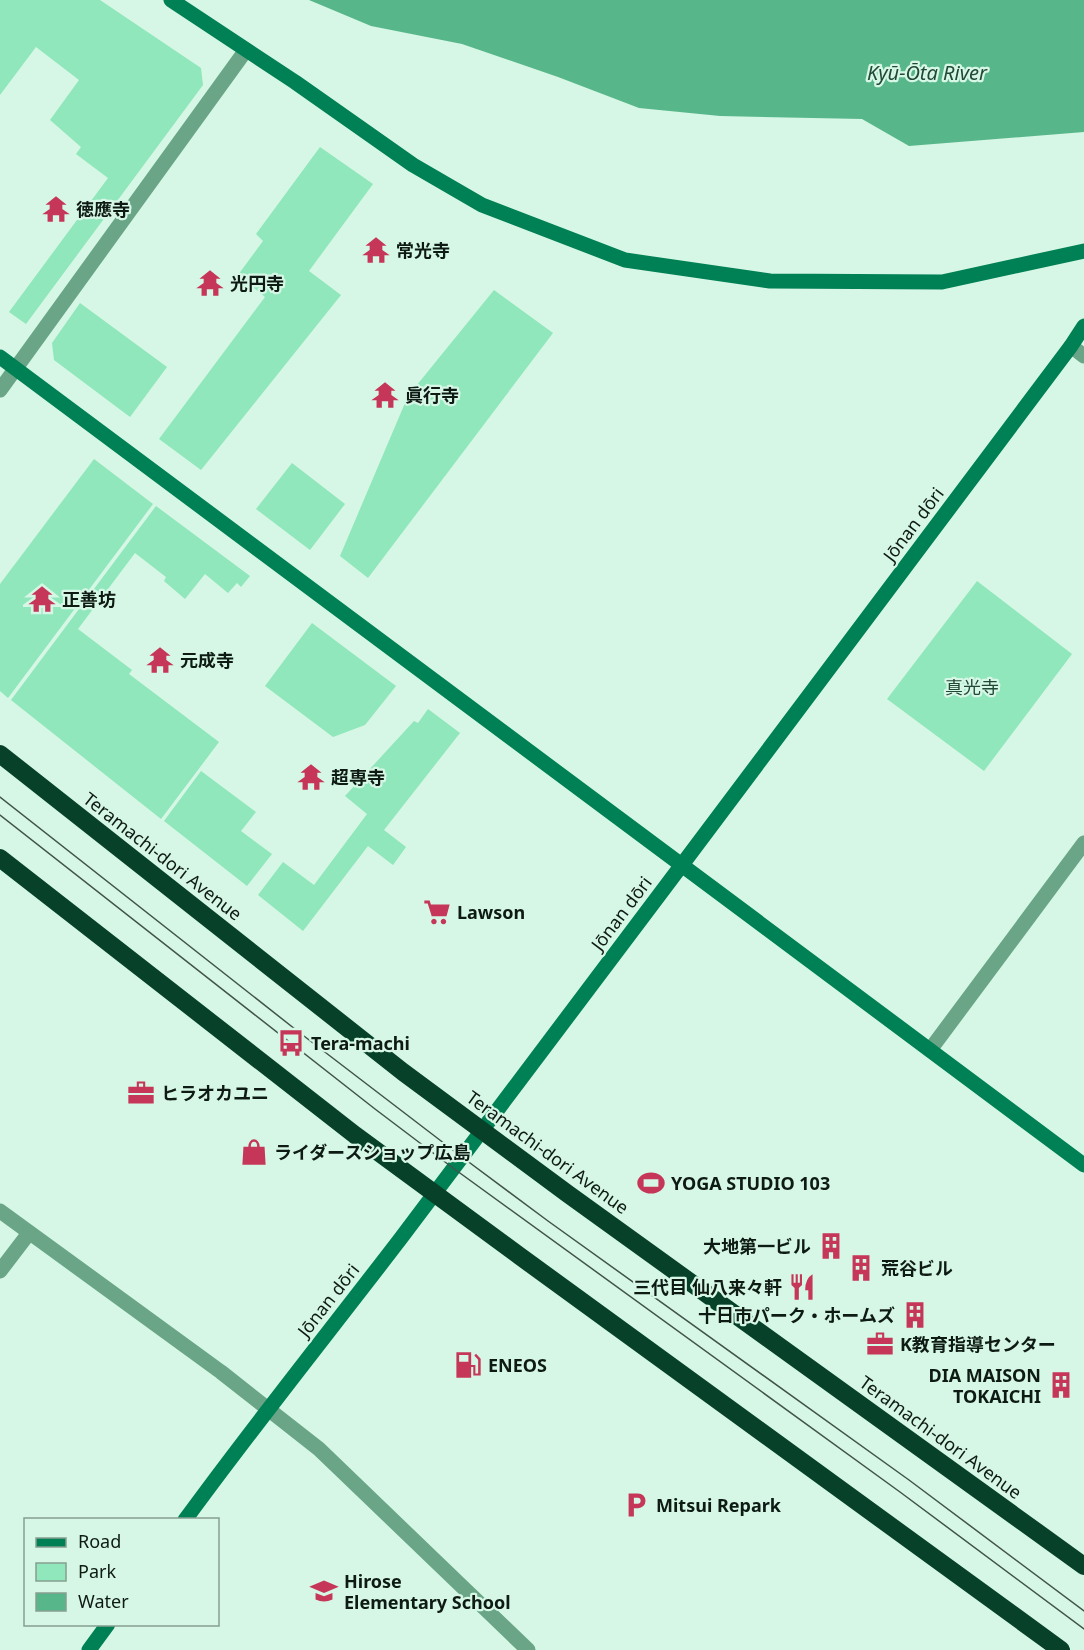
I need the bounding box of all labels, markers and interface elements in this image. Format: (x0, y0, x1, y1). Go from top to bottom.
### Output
water label: Kyū-Ōta River (867, 59, 988, 86)
temple icon: 徳應寺 (41, 194, 71, 224)
place label: 徳應寺 (76, 197, 130, 221)
temple icon: 常光寺 (361, 235, 391, 265)
place label: 常光寺 (396, 238, 450, 262)
temple icon: 光円寺 (195, 268, 225, 298)
place label: 光円寺 (230, 271, 284, 295)
temple icon: 眞行寺 (370, 380, 400, 410)
place label: 眞行寺 (405, 383, 459, 407)
street label: Jōnan dōri (876, 482, 949, 568)
temple icon: 正善坊 (27, 584, 57, 614)
place label: 正善坊 (62, 587, 116, 611)
temple icon: 元成寺 (145, 645, 175, 675)
place label: 元成寺 (180, 648, 234, 672)
park label: 真光寺 (945, 675, 999, 699)
temple icon: 超専寺 (296, 762, 326, 792)
place label: 超専寺 (331, 765, 385, 789)
street label: Teramachi-dori Avenue (79, 786, 247, 926)
street label: Jōnan dōri (584, 871, 657, 957)
supermarket icon: Lawson (422, 897, 452, 927)
place label: Lawson (457, 900, 525, 924)
bus stop icon: Tera-machi (276, 1028, 306, 1058)
place label: Tera-machi (311, 1031, 410, 1055)
office icon: ヒラオカユニ (126, 1078, 156, 1108)
place label: ヒラオカユニ (161, 1081, 269, 1105)
street label: Teramachi-dori Avenue (462, 1085, 634, 1219)
shop icon: ライダースショップ広島 (239, 1137, 269, 1167)
place label: ライダースショップ広島 (274, 1140, 470, 1164)
sports icon: YOGA STUDIO 103 (636, 1168, 666, 1198)
place label: YOGA STUDIO 103 (671, 1171, 830, 1195)
building icon: 大地第一ビル (816, 1231, 846, 1261)
place label: 大地第一ビル (703, 1234, 811, 1258)
building icon: 荒谷ビル (846, 1253, 876, 1283)
place label: 荒谷ビル (881, 1256, 953, 1280)
street label: Jōnan dōri (291, 1258, 364, 1343)
restaurant icon: 三代目 仙八来々軒 (787, 1272, 817, 1302)
place label: 三代目 仙八来々軒 (633, 1275, 782, 1299)
building icon: 十日市パーク・ホームズ (900, 1300, 930, 1330)
place label: 十日市パーク・ホームズ (698, 1303, 895, 1327)
office icon: K教育指導センター (865, 1329, 895, 1359)
place label: K教育指導センター (900, 1332, 1056, 1356)
fuel station icon: ENEOS (453, 1350, 483, 1380)
place label: ENEOS (488, 1353, 547, 1377)
place label: DIA MAISON TOKAICHI (928, 1363, 1041, 1408)
street label: Teramachi-dori Avenue (855, 1370, 1027, 1504)
building icon: DIA MAISON TOKAICHI (1046, 1370, 1076, 1400)
parking icon: Mitsui Repark (621, 1490, 651, 1520)
place label: Mitsui Repark (656, 1493, 782, 1517)
legend (24, 1518, 219, 1626)
text: Road (78, 1529, 121, 1553)
text: Park (78, 1559, 116, 1583)
place label: Hirose Elementary School (344, 1569, 511, 1614)
school or university icon: Hirose Elementary School (309, 1576, 339, 1606)
text: Water (78, 1589, 129, 1613)

